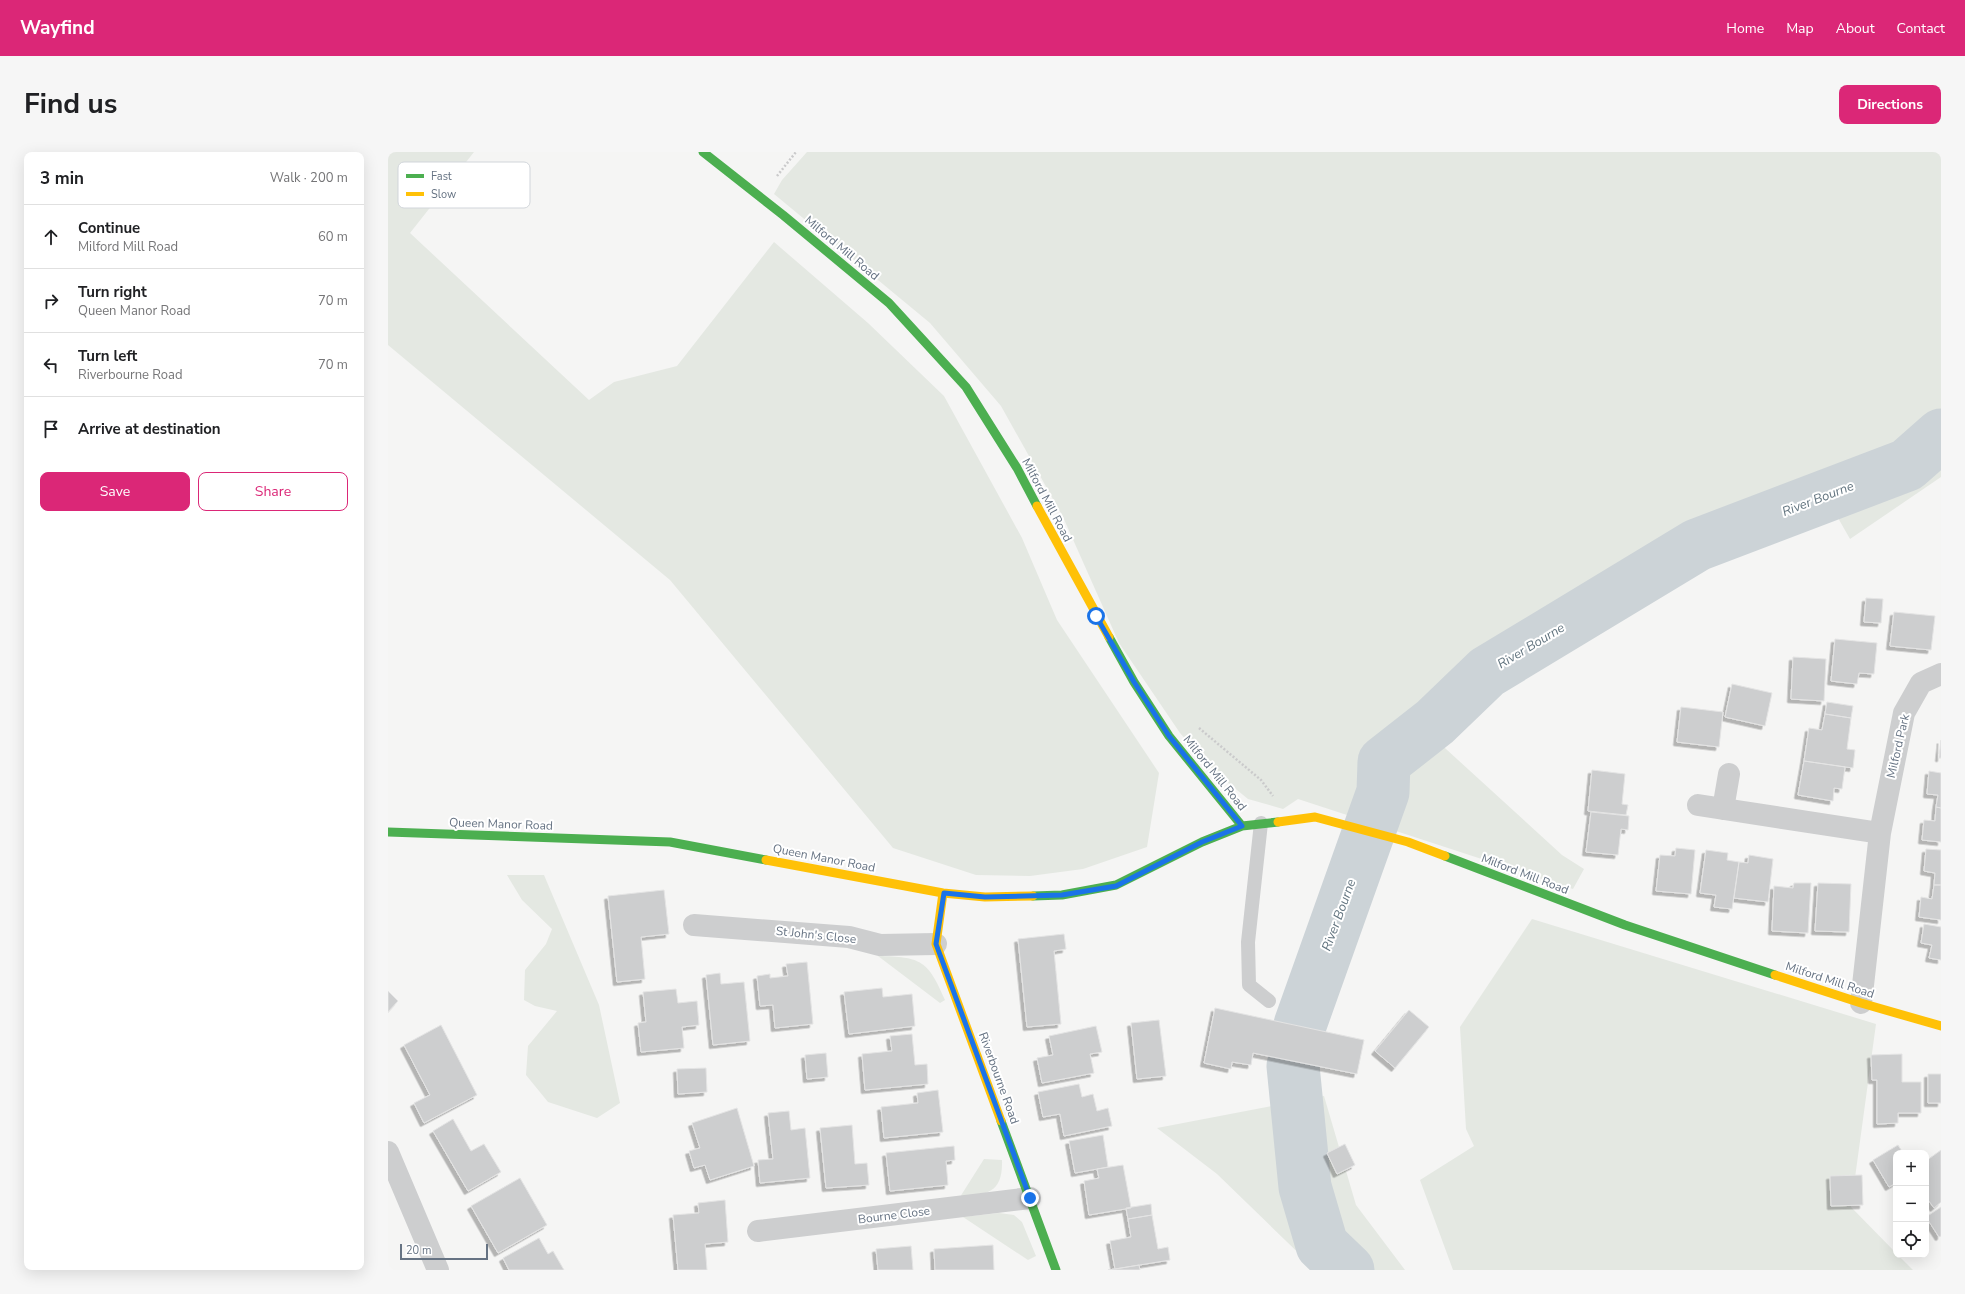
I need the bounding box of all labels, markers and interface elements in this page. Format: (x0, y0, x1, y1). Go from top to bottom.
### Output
text: Wayfind (20, 15, 95, 41)
text: Home (1726, 19, 1764, 38)
text: Map (1786, 19, 1814, 38)
text: About (1836, 19, 1875, 38)
text: Contact (1897, 19, 1945, 38)
text: Find us (24, 85, 118, 123)
button: Directions (1839, 85, 1941, 124)
legend (398, 162, 530, 208)
text: 3 min (40, 167, 84, 190)
text: Walk · 200 m (270, 169, 348, 187)
text: Fast (431, 169, 452, 184)
text: Slow (431, 187, 456, 202)
street label: Milford Mill Road (801, 212, 883, 284)
text: Continue (78, 218, 140, 238)
icon: ahead (40, 226, 62, 248)
text: 60 m (318, 228, 348, 246)
text: Milford Mill Road (78, 238, 178, 256)
text: Turn right (78, 282, 147, 302)
icon: right (40, 290, 62, 312)
text: 70 m (318, 292, 348, 310)
text: Queen Manor Road (78, 302, 191, 320)
text: Turn left (78, 346, 137, 366)
icon: left (40, 354, 62, 376)
text: 70 m (318, 356, 348, 374)
text: Riverbourne Road (78, 366, 183, 384)
icon: arrive (40, 418, 62, 440)
text: Arrive at destination (78, 419, 221, 439)
street label: Milford Mill Road (1018, 455, 1076, 545)
button: Save (40, 472, 190, 511)
button: Share (198, 472, 348, 511)
water label: River Bourne (1780, 477, 1857, 521)
route start (1087, 607, 1105, 625)
water label: River Bourne (1494, 619, 1568, 673)
street label: Milford Park (1883, 711, 1913, 780)
street label: Milford Mill Road (1180, 732, 1250, 814)
street label: Queen Manor Road (449, 814, 553, 834)
street label: Queen Manor Road (771, 840, 877, 876)
street label: Milford Mill Road (1479, 850, 1571, 898)
water label: River Bourne (1318, 876, 1360, 954)
street label: St John's Close (775, 923, 857, 947)
street label: Milford Mill Road (1784, 958, 1876, 1002)
street label: Riverbourne Road (975, 1030, 1023, 1126)
map controls (1893, 1150, 1929, 1258)
button: + (1893, 1150, 1929, 1186)
button: − (1893, 1186, 1929, 1222)
route end (1021, 1189, 1039, 1207)
street label: Bourne Close (857, 1203, 931, 1227)
button: locate (1893, 1222, 1929, 1258)
scale bar (400, 1242, 488, 1261)
text: 20 m (406, 1243, 431, 1258)

